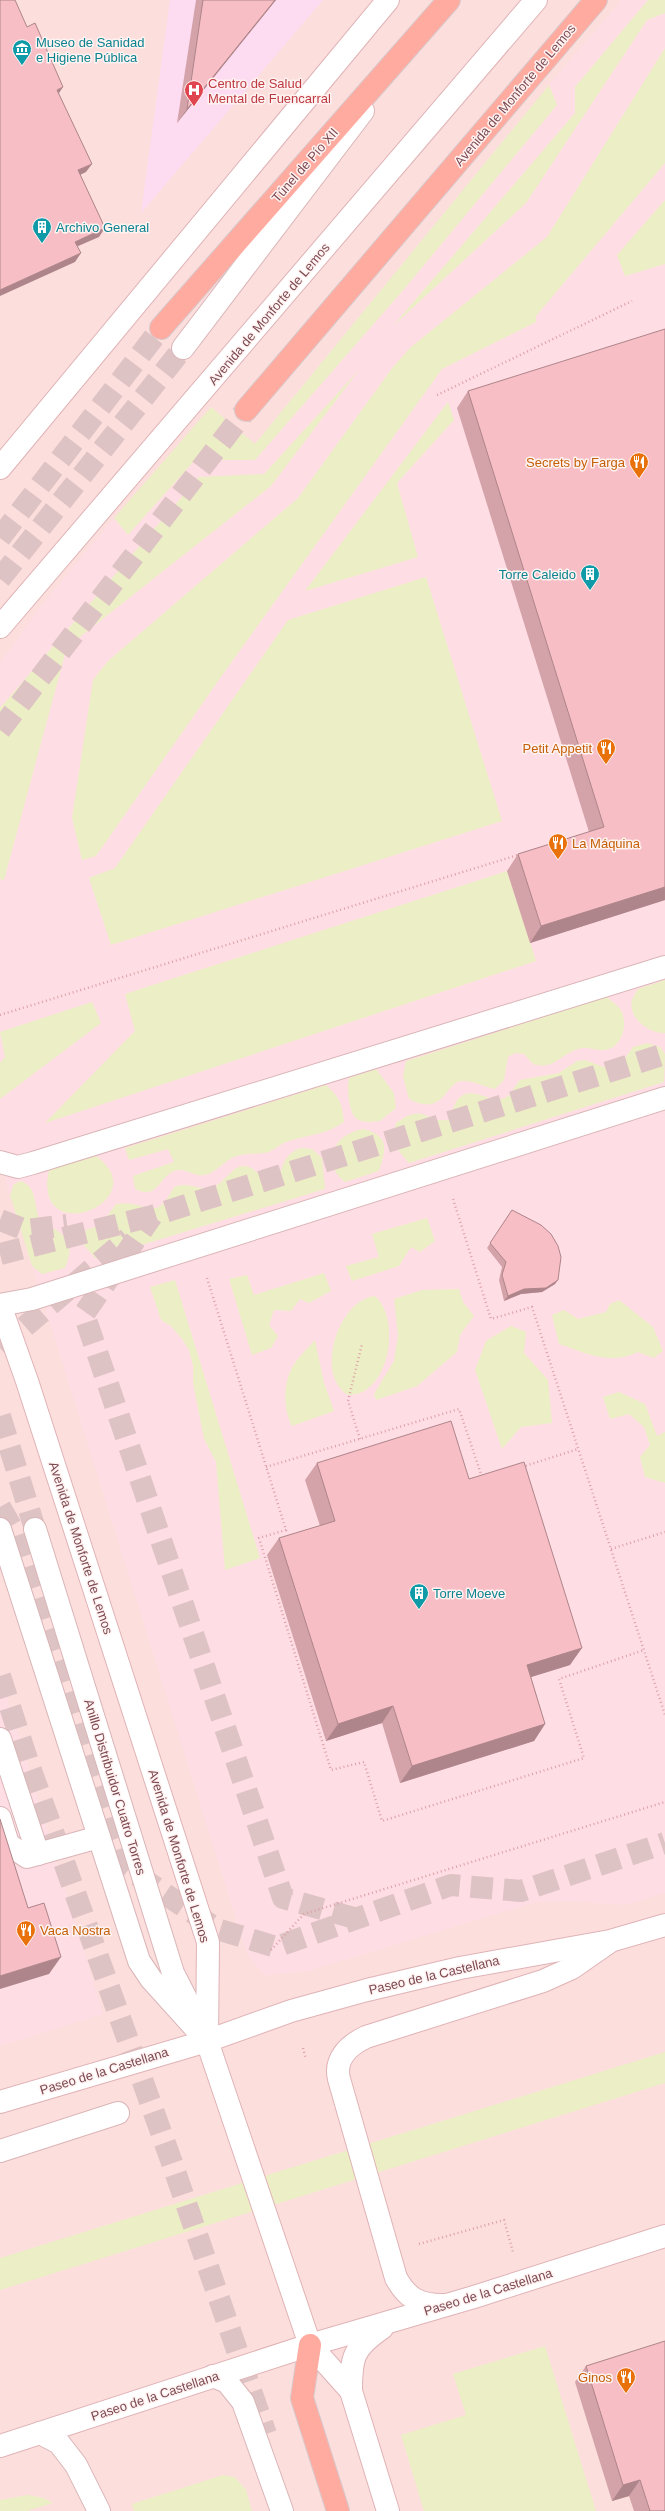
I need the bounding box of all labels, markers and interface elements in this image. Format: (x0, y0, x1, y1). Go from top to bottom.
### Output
street label: Avenida de Monforte de Lemos (451, 21, 579, 169)
place label: Museo de Sanidad e Higiene Pública (36, 35, 144, 65)
museum icon: Museo de Sanidad e Higiene Pública (11, 38, 33, 66)
place label: Centro de Salud Mental de Fuencarral (208, 76, 331, 106)
hospital icon: Centro de Salud Mental de Fuencarral (183, 79, 205, 107)
street label: Túnel de Pío XII (269, 125, 341, 205)
building icon: Archivo General (31, 216, 53, 244)
place label: Archivo General (56, 220, 149, 235)
street label: Avenida de Monforte de Lemos (205, 240, 333, 388)
restaurant icon: Secrets by Farga (628, 451, 650, 479)
place label: Secrets by Farga (526, 455, 626, 470)
building icon: Torre Caleido (579, 563, 601, 591)
place label: Torre Caleido (499, 567, 576, 582)
restaurant icon: Petit Appetit (595, 737, 617, 765)
place label: Petit Appetit (523, 741, 592, 756)
restaurant icon: La Máquina (547, 832, 569, 860)
place label: La Máquina (572, 836, 641, 851)
street label: Avenida de Monforte de Lemos (46, 1460, 116, 1637)
building icon: Torre Moeve (408, 1582, 430, 1610)
place label: Torre Moeve (433, 1586, 505, 1601)
street label: Anillo Distribuidor Cuatro Torres (81, 1697, 149, 1877)
street label: Avenida de Monforte de Lemos (145, 1768, 213, 1945)
restaurant icon: Vaca Nostra (15, 1919, 37, 1947)
place label: Vaca Nostra (40, 1923, 111, 1938)
street label: Paseo de la Castellana (367, 1952, 502, 1997)
street label: Paseo de la Castellana (38, 2044, 171, 2098)
street label: Paseo de la Castellana (422, 2265, 555, 2319)
restaurant icon: Ginos (615, 2366, 637, 2394)
street label: Paseo de la Castellana (89, 2368, 222, 2424)
place label: Ginos (578, 2370, 612, 2385)

